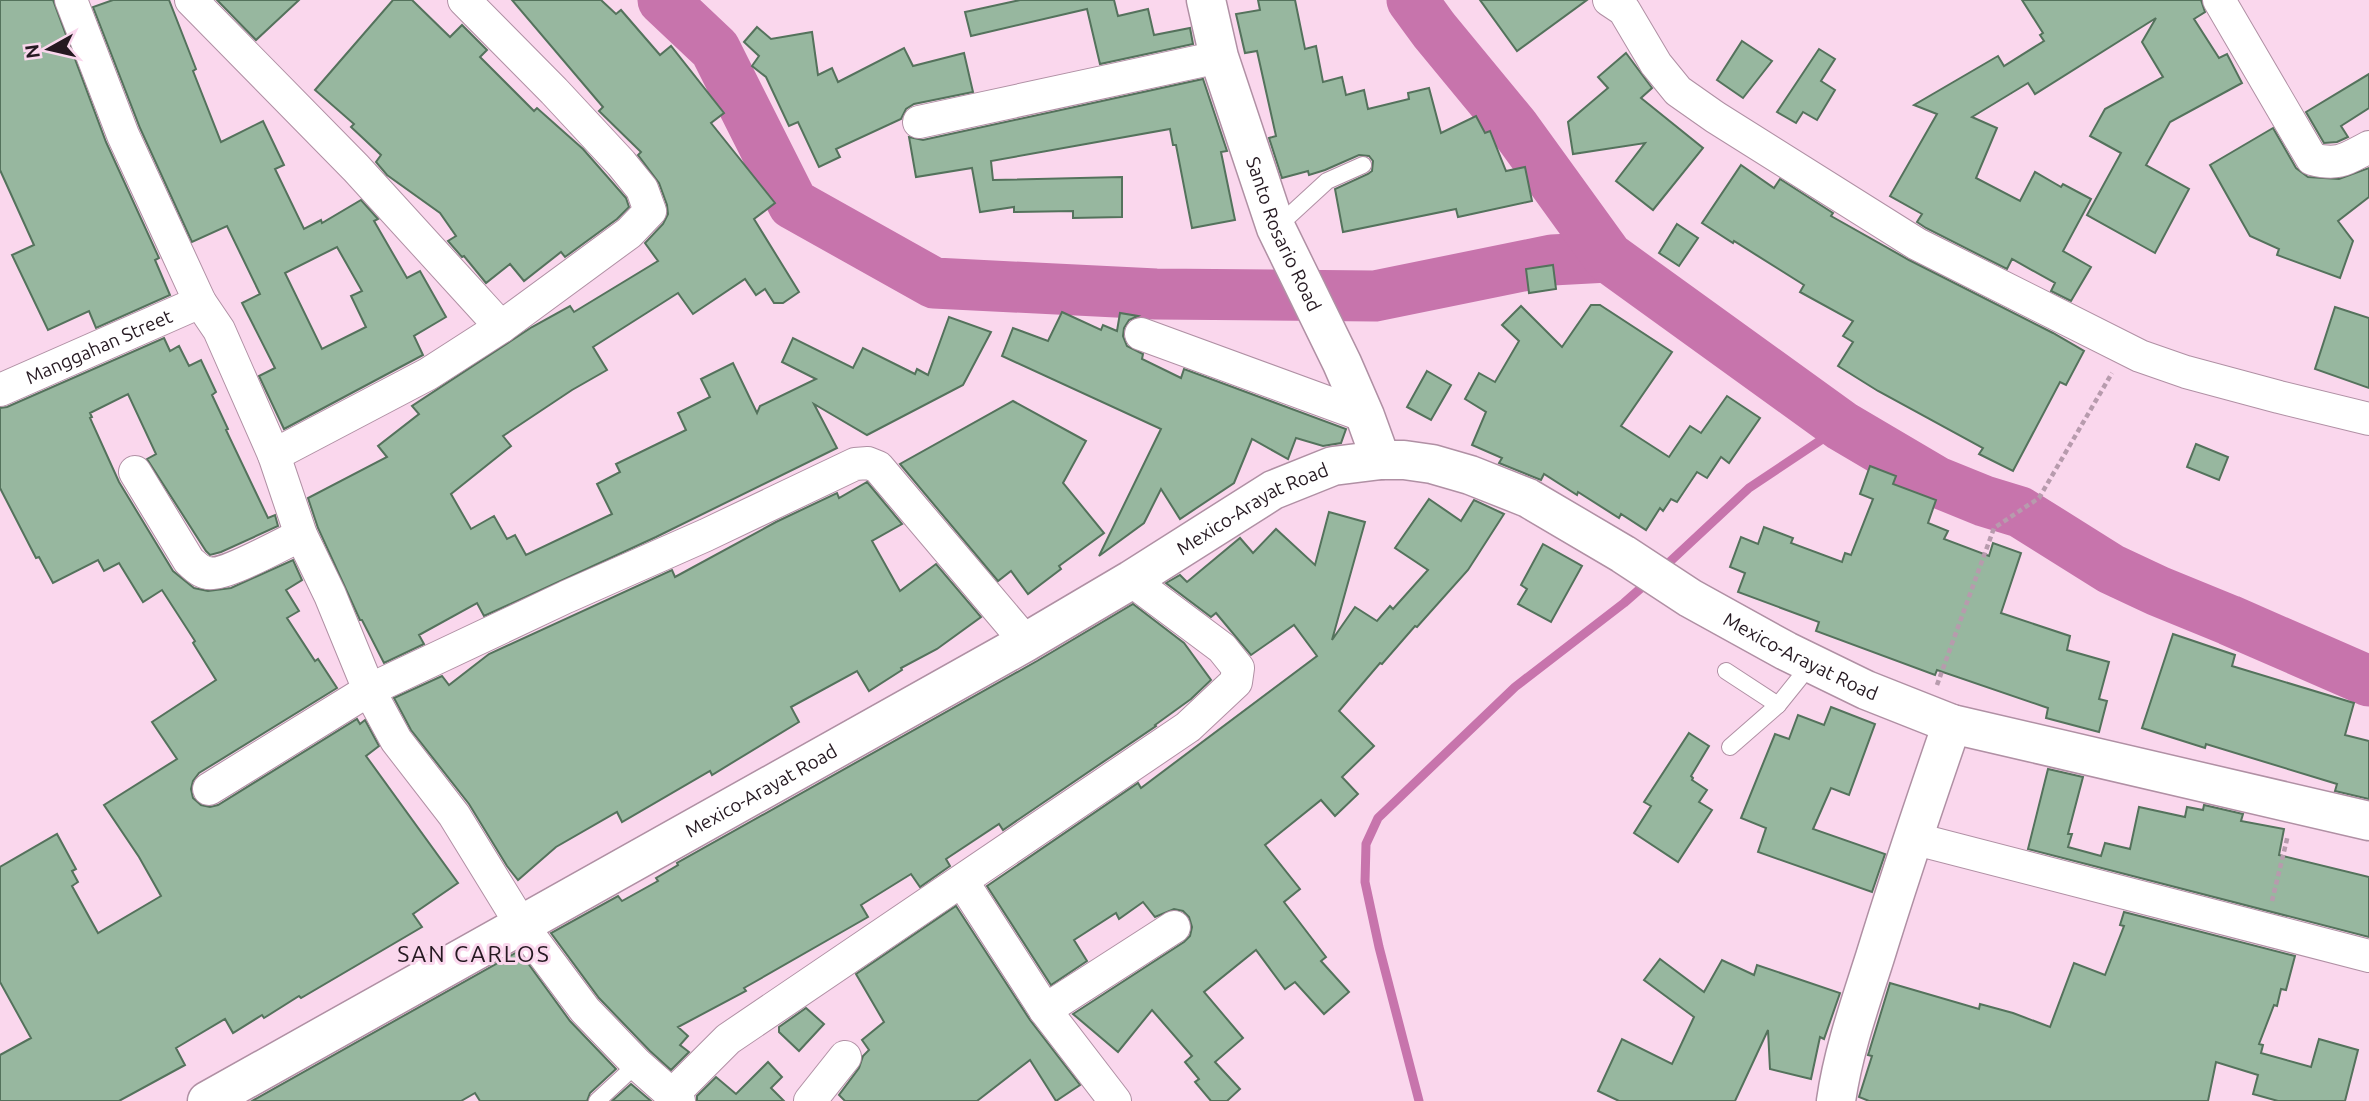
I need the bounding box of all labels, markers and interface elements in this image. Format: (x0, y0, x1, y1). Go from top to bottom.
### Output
north arrow (14, 14, 84, 84)
text: N (20, 43, 44, 60)
street label: Santo Rosario Road (1242, 154, 1326, 315)
street label: Manggahan Street (22, 304, 176, 388)
street label: Mexico-Arayat Road (1172, 458, 1331, 559)
street label: Mexico-Arayat Road (1720, 608, 1881, 705)
street label: Mexico-Arayat Road (681, 739, 841, 842)
district label: SAN CARLOS (397, 941, 551, 966)

